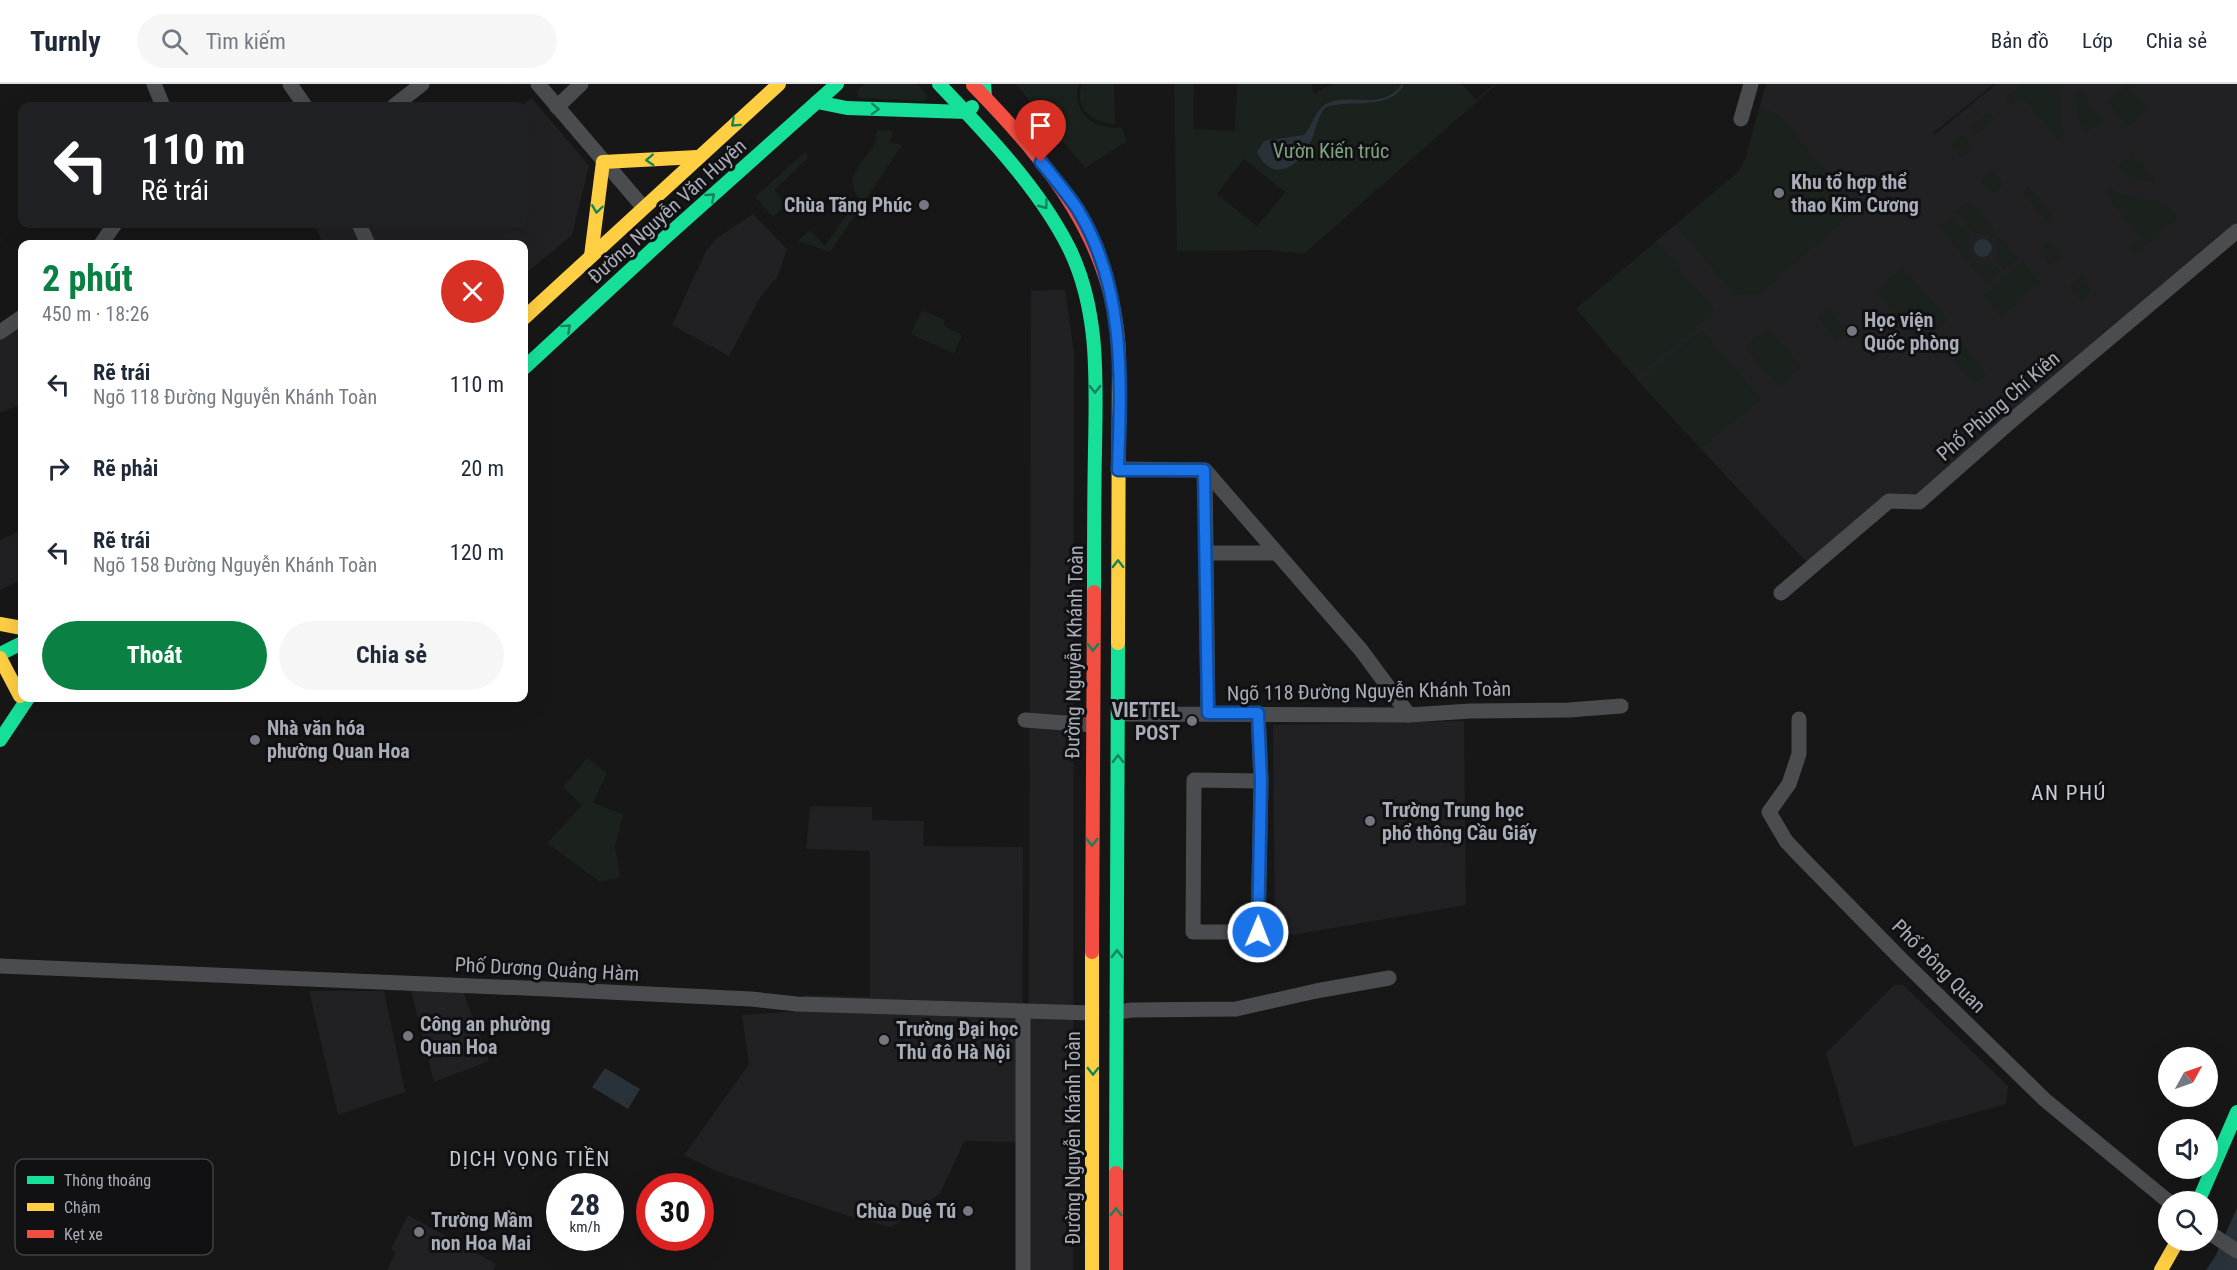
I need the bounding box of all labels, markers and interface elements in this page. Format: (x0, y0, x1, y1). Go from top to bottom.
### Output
search box (137, 14, 557, 68)
text: Turnly (30, 25, 101, 58)
icon: search (158, 25, 191, 58)
text: Tìm kiếm (206, 29, 286, 54)
text: Bản đồ (1991, 29, 2049, 53)
text: Lớp (2082, 29, 2113, 53)
text: Chia sẻ (2146, 29, 2207, 53)
pin (1015, 100, 1066, 162)
one-way arrow (871, 103, 880, 115)
icon: arrive (1024, 109, 1057, 142)
one-way arrow (731, 116, 742, 127)
text: 110 m (141, 125, 246, 174)
icon: left (42, 126, 120, 204)
street label: Đường Nguyễn Văn Huyên (583, 134, 751, 288)
park label: Vườn Kiến trúc (1273, 139, 1389, 163)
one-way arrow (646, 153, 655, 166)
place label: Khu tổ hợp thể thao Kim Cương (1791, 170, 1919, 217)
text: Rẽ trái (141, 175, 209, 207)
marker: Khu tổ hợp thể thao Kim Cương (1772, 186, 1786, 200)
one-way arrow (704, 193, 715, 204)
place label: Chùa Tăng Phúc (784, 193, 912, 217)
marker: Chùa Tăng Phúc (917, 198, 931, 212)
one-way arrow (1037, 199, 1048, 210)
one-way arrow (592, 204, 604, 213)
text: 2 phút (42, 258, 133, 300)
button: close (441, 260, 504, 323)
text: 450 m · 18:26 (42, 302, 149, 326)
place label: Học viện Quốc phòng (1864, 308, 1959, 355)
marker: Học viện Quốc phòng (1845, 324, 1859, 338)
one-way arrow (560, 325, 571, 336)
street label: Phố Phùng Chí Kiên (1932, 346, 2064, 466)
text: Rẽ trái (93, 360, 150, 385)
icon: left (42, 368, 75, 401)
text: 110 m (450, 372, 504, 397)
text: Ngõ 118 Đường Nguyễn Khánh Toàn (93, 385, 377, 409)
one-way arrow (1089, 385, 1101, 394)
icon: right (42, 452, 75, 485)
text: Rẽ phải (93, 456, 158, 481)
text: 20 m (461, 456, 504, 481)
text: Rẽ trái (93, 528, 150, 553)
icon: left (42, 536, 75, 569)
text: 120 m (450, 540, 504, 565)
street label: Đường Nguyễn Khánh Toàn (1060, 545, 1088, 759)
text: Ngõ 158 Đường Nguyễn Khánh Toàn (93, 553, 377, 577)
one-way arrow (1112, 559, 1124, 568)
button: Thoát (42, 621, 267, 690)
button: Chia sẻ (279, 621, 504, 690)
one-way arrow (1087, 643, 1099, 652)
street label: Ngõ 118 Đường Nguyễn Khánh Toàn (1227, 677, 1511, 705)
place label: VIETTEL POST (1112, 698, 1180, 745)
marker: VIETTEL POST (1185, 714, 1199, 728)
place label: Nhà văn hóa phường Quan Hoa (267, 716, 410, 763)
marker: Nhà văn hóa phường Quan Hoa (248, 733, 262, 747)
one-way arrow (1112, 754, 1124, 763)
district label: AN PHÚ (2031, 781, 2107, 805)
place label: Trường Trung học phổ thông Cầu Giấy (1382, 798, 1537, 845)
marker: Trường Trung học phổ thông Cầu Giấy (1363, 814, 1377, 828)
one-way arrow (1086, 838, 1098, 847)
position arrow (1226, 900, 1290, 964)
street label: Phố Đông Quan (1887, 914, 1991, 1018)
one-way arrow (1111, 949, 1123, 958)
street label: Phố Dương Quảng Hàm (454, 952, 640, 986)
place label: Công an phường Quan Hoa (420, 1012, 550, 1059)
place label: Trường Đại học Thủ đô Hà Nội (896, 1017, 1018, 1064)
marker: Công an phường Quan Hoa (401, 1029, 415, 1043)
street label: Đường Nguyễn Khánh Toàn (1061, 1031, 1085, 1245)
marker: Trường Đại học Thủ đô Hà Nội (877, 1033, 891, 1047)
north arrow (2158, 1047, 2218, 1107)
map controls (2158, 1047, 2218, 1251)
one-way arrow (1087, 1067, 1099, 1076)
button: sound (2158, 1119, 2218, 1179)
district label: DỊCH VỌNG TIỀN (449, 1146, 611, 1171)
legend (15, 1159, 213, 1255)
text: Thông thoáng (64, 1171, 151, 1190)
speed limit sign: 30 (636, 1173, 714, 1251)
text: 28 (570, 1187, 600, 1222)
button: search (2158, 1191, 2218, 1251)
text: Chậm (64, 1198, 101, 1217)
place label: Chùa Duệ Tú (856, 1199, 956, 1223)
marker: Chùa Duệ Tú (961, 1204, 975, 1218)
one-way arrow (1110, 1207, 1122, 1216)
place label: Trường Mầm non Hoa Mai (431, 1208, 533, 1255)
text: km/h (570, 1218, 600, 1236)
text: Kẹt xe (64, 1225, 103, 1244)
marker: Trường Mầm non Hoa Mai (412, 1225, 426, 1239)

